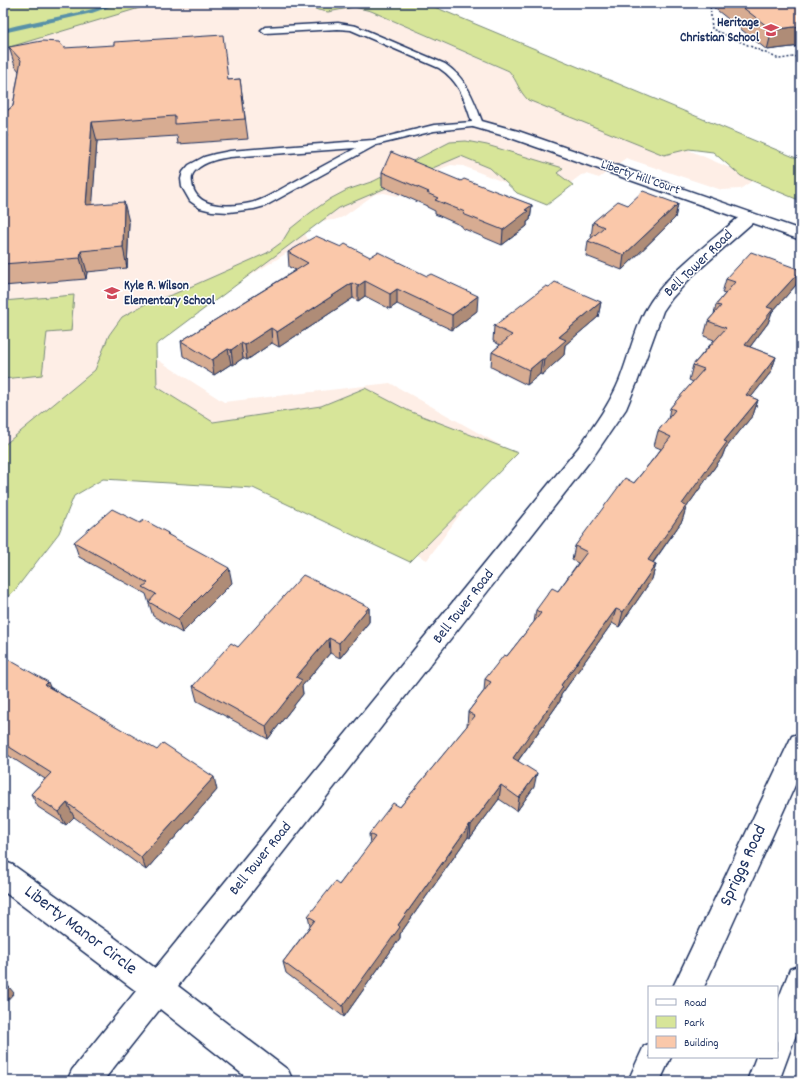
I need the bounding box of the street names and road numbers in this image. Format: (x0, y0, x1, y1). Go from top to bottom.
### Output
street label: Liberty Hill Court (598, 156, 682, 200)
street label: Bell Tower Road (659, 225, 739, 303)
street label: Bell Tower Road (428, 565, 500, 649)
street label: Bell Tower Road (224, 818, 298, 900)
street label: Spriggs Road (714, 821, 774, 911)
street label: Liberty Manor Circle (18, 880, 142, 982)

